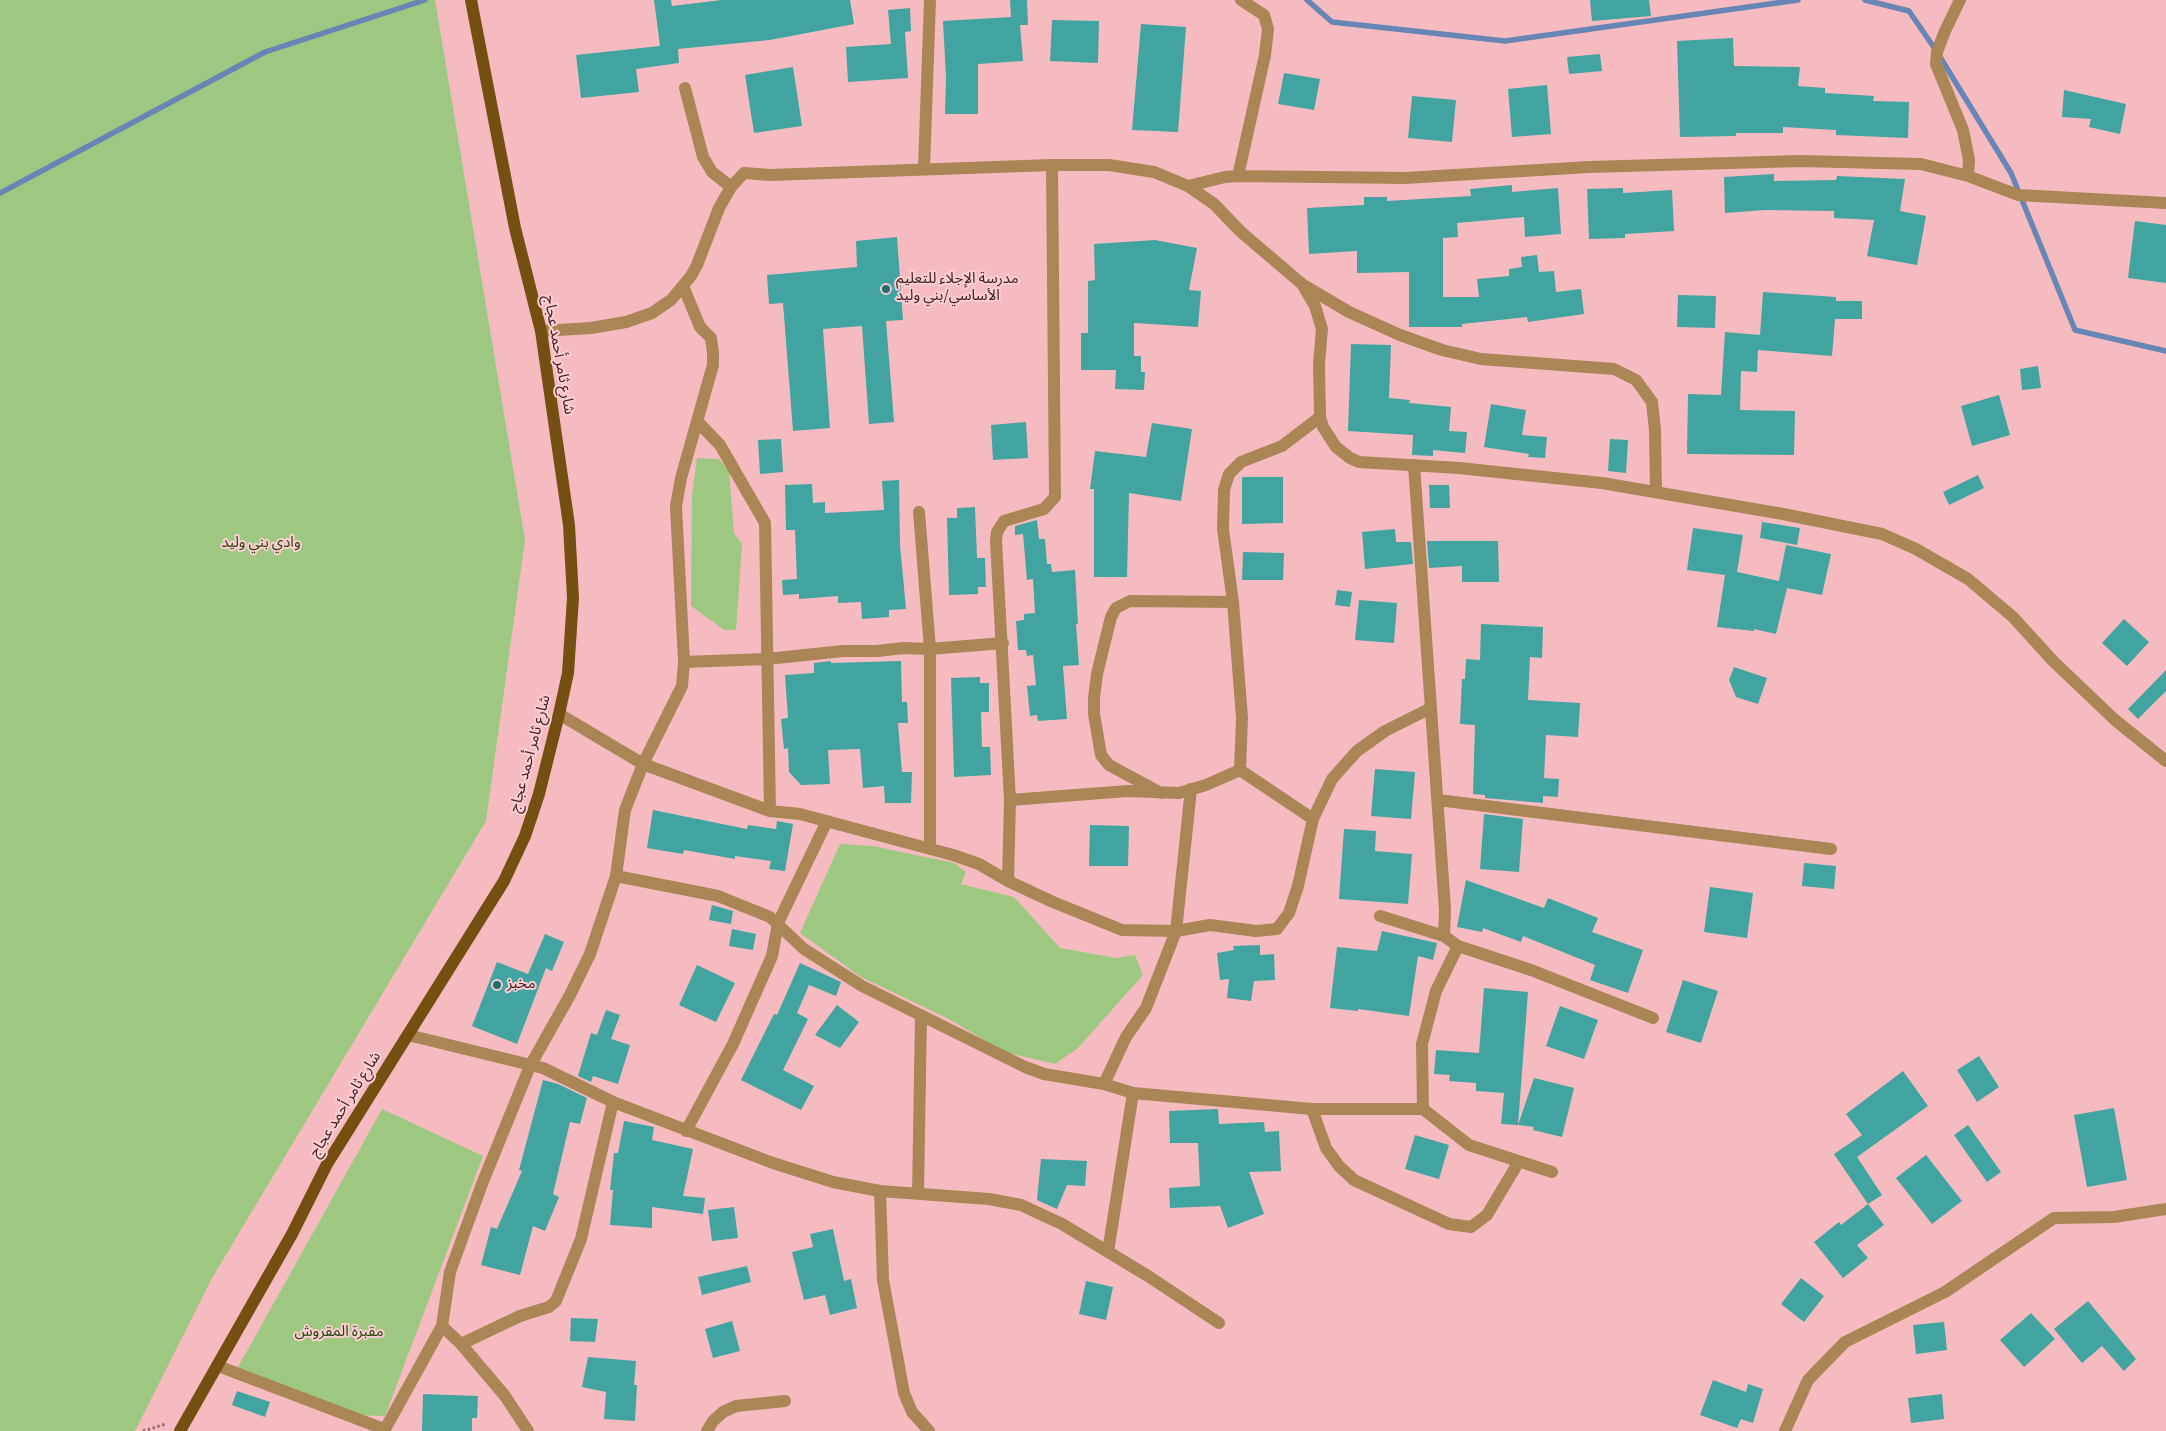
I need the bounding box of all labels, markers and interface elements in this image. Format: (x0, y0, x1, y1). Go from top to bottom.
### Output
place label: مدرسة الإجلاء للتعليم الأساسي/بني وليد (896, 271, 1019, 306)
marker: مدرسة الإجلاء للتعليم الأساسي/بني وليد (880, 283, 892, 295)
street label: شارع ثامر أحمد عجاج (539, 294, 577, 416)
park label: وادي بني وليد (221, 535, 301, 553)
street label: شارع ثامر أحمد عجاج (507, 693, 555, 815)
place label: مخبز (507, 976, 536, 994)
marker: مخبز (491, 979, 503, 991)
street label: شارع ثامر أحمد عجاج (306, 1049, 386, 1161)
park label: مقبرة المقروش (294, 1324, 384, 1342)

